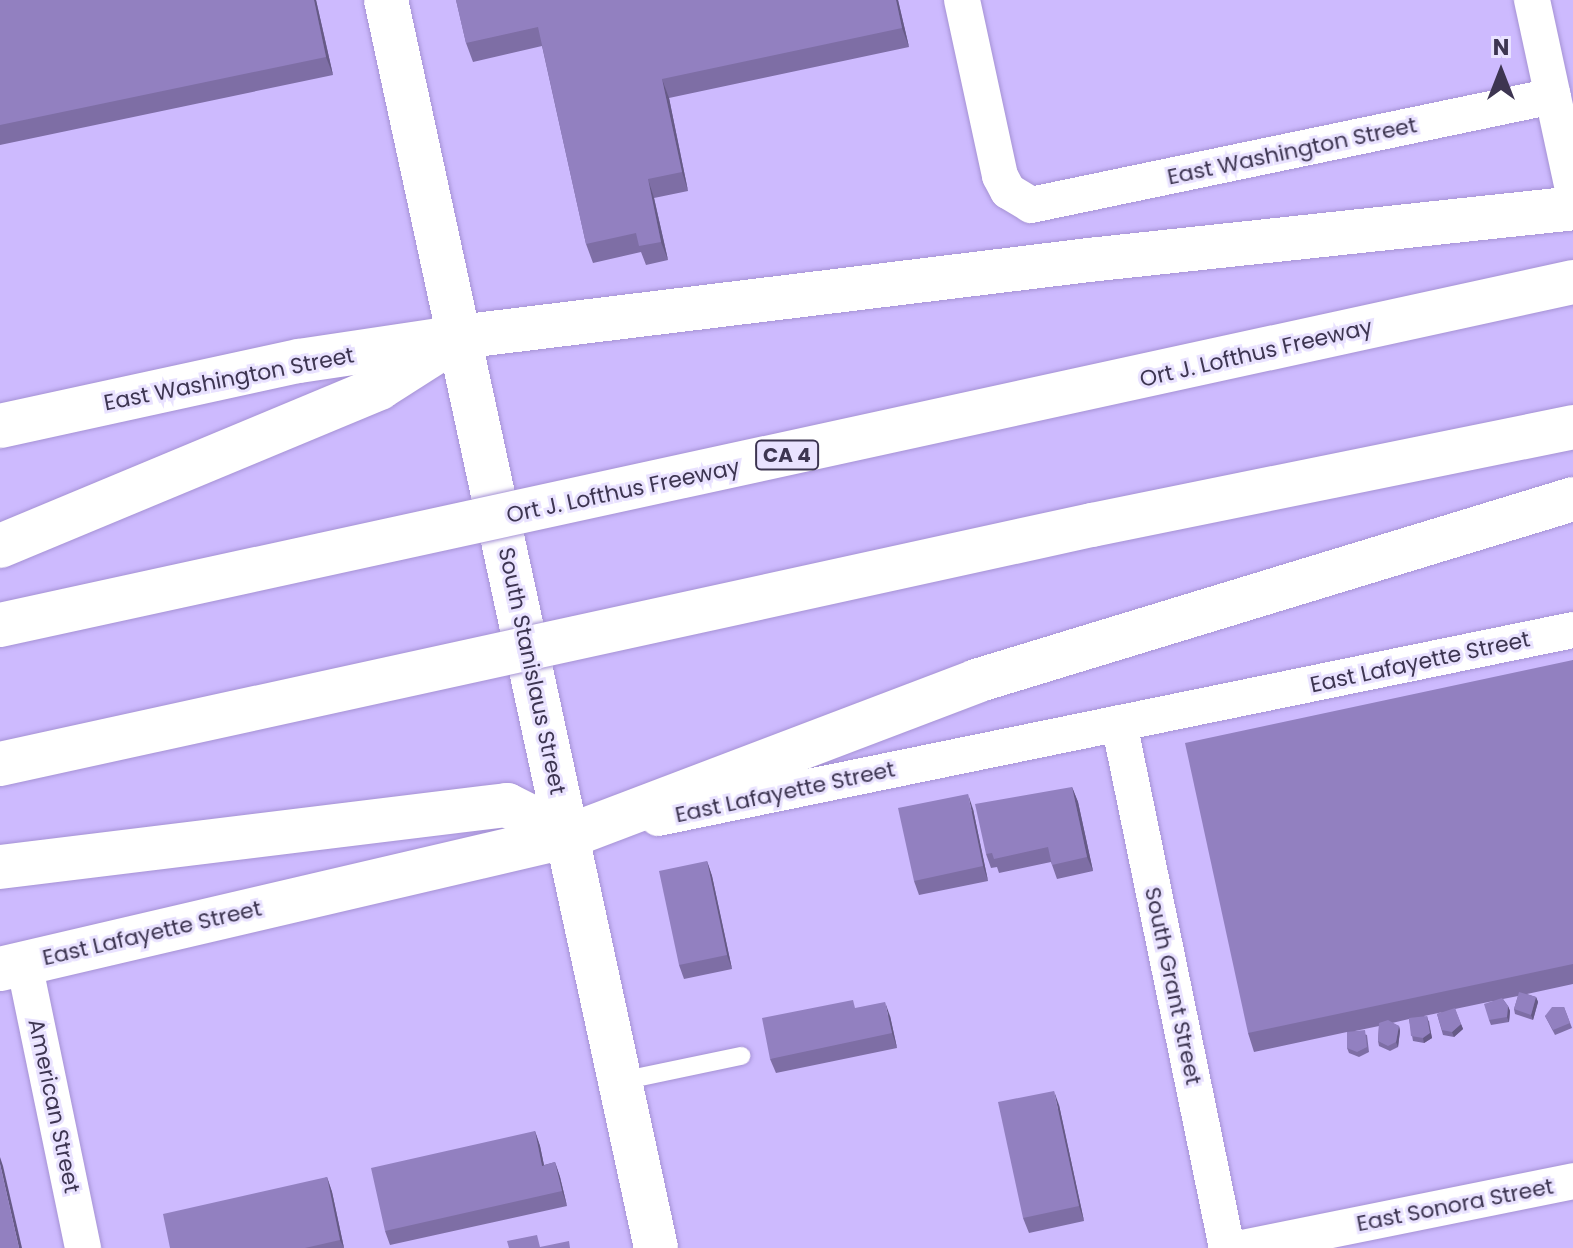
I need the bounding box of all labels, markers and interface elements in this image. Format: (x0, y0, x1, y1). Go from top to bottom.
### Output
north arrow (1461, 32, 1541, 112)
text: N (1493, 32, 1509, 63)
street label: East Washington Street (1165, 112, 1419, 190)
street label: Ort J. Lofthus Freeway (1137, 313, 1375, 393)
street label: East Washington Street (102, 342, 356, 416)
road number: CA 4 (755, 439, 819, 471)
street label: Ort J. Lofthus Freeway (504, 453, 742, 529)
street label: South Stanislaus Street (493, 545, 571, 797)
street label: East Lafayette Street (1308, 626, 1532, 698)
street label: East Lafayette Street (673, 756, 897, 828)
street label: South Grant Street (1139, 885, 1207, 1087)
street label: East Lafayette Street (40, 895, 264, 971)
street label: American Street (23, 1017, 85, 1195)
street label: East Sonora Street (1354, 1173, 1556, 1237)

